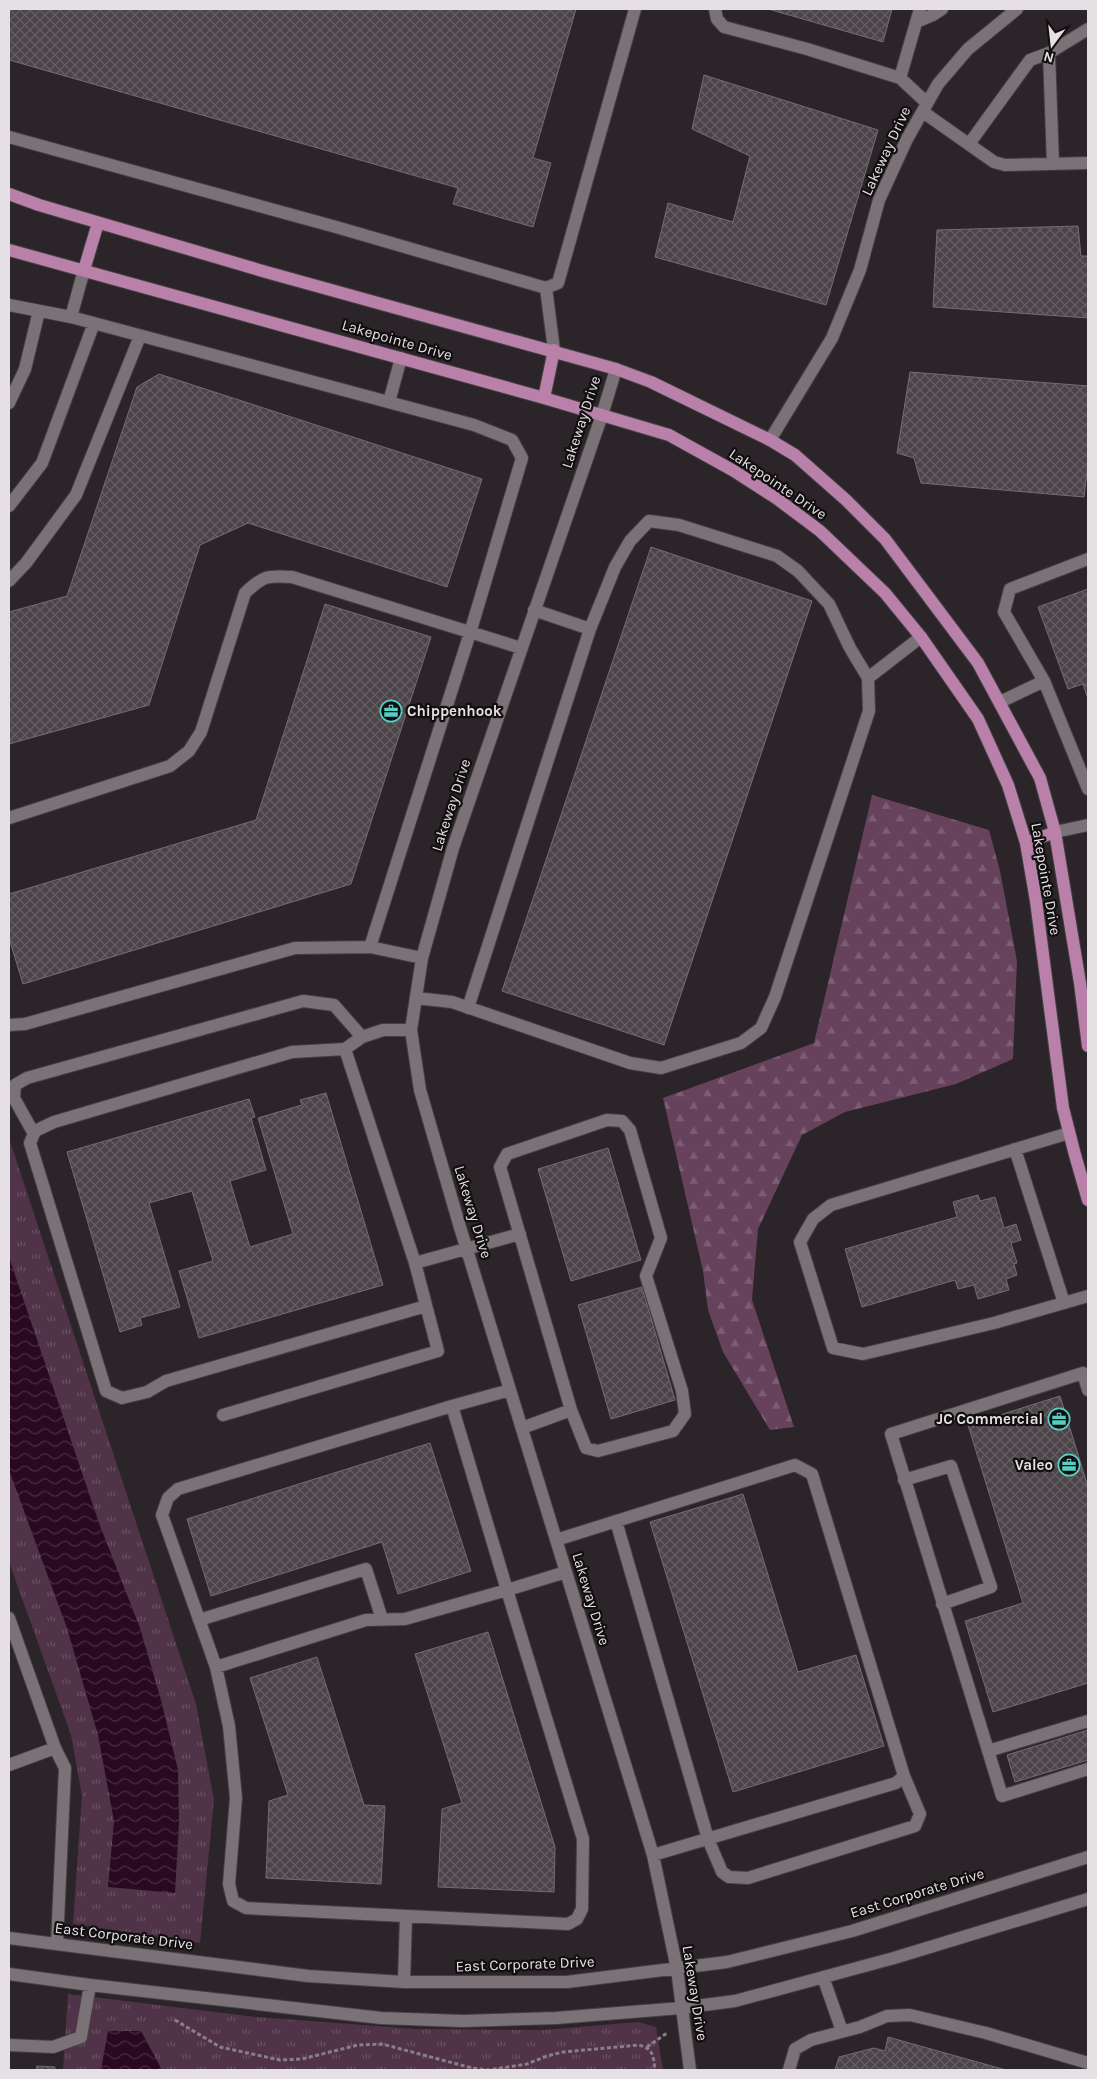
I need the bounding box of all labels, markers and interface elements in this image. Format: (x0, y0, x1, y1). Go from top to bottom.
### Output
north arrow (1027, 20, 1077, 70)
text: N (1042, 48, 1056, 67)
street label: Lakeway Drive (858, 104, 914, 198)
street label: Lakepointe Drive (340, 316, 454, 364)
street label: Lakeway Drive (558, 374, 604, 470)
street label: Lakepointe Drive (726, 445, 830, 523)
office icon: Chippenhook (379, 699, 403, 723)
place label: Chippenhook (407, 702, 502, 720)
street label: Lakeway Drive (428, 757, 474, 853)
street label: Lakepointe Drive (1027, 821, 1065, 937)
street label: Lakeway Drive (450, 1163, 496, 1261)
office icon: JC Commercial (1047, 1407, 1071, 1431)
place label: JC Commercial (937, 1410, 1043, 1428)
office icon: Valeo (1057, 1453, 1081, 1477)
place label: Valeo (1015, 1456, 1053, 1474)
street label: Lakeway Drive (568, 1550, 614, 1648)
street label: East Corporate Drive (848, 1864, 986, 1922)
street label: East Corporate Drive (54, 1919, 194, 1953)
street label: Lakeway Drive (679, 1944, 711, 2042)
street label: East Corporate Drive (455, 1953, 595, 1975)

